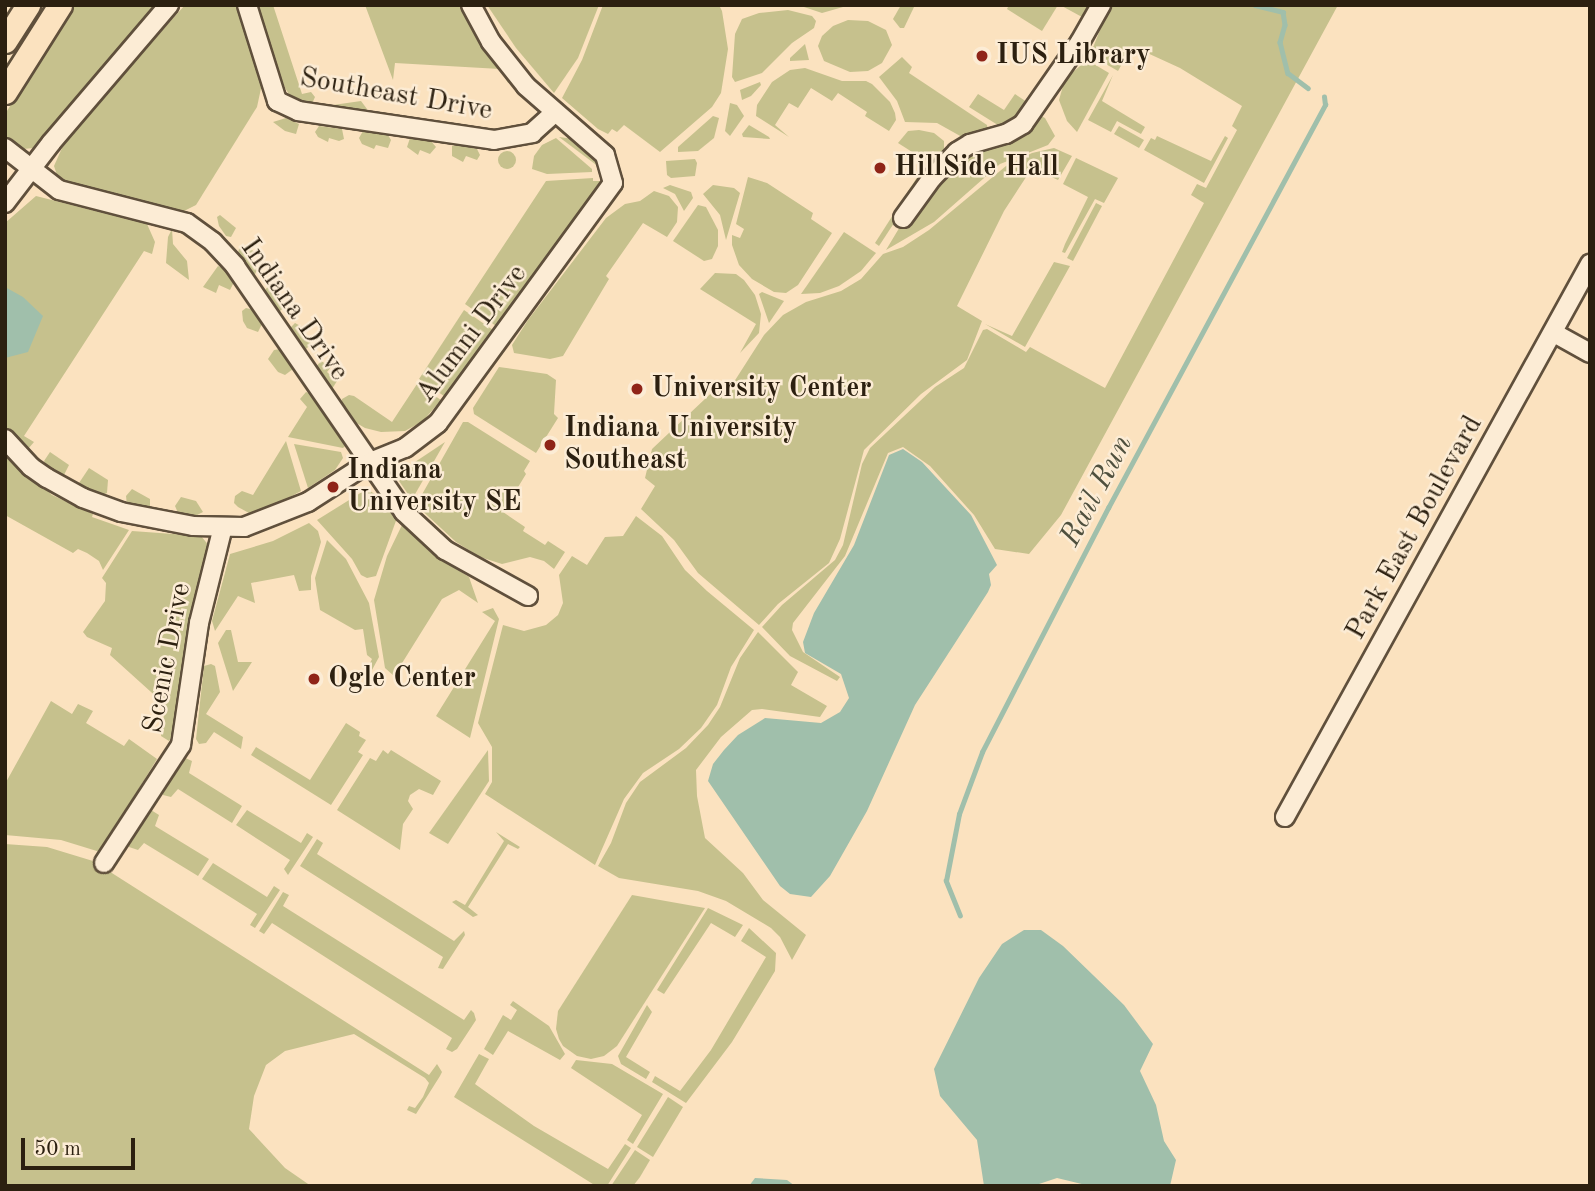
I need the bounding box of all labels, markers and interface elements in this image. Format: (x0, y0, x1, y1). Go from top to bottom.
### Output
place label: IUS Library (996, 39, 1151, 73)
marker: IUS Library (974, 48, 990, 64)
street label: Southeast Drive (297, 62, 495, 128)
place label: HillSide Hall (894, 151, 1059, 185)
marker: HillSide Hall (872, 160, 888, 176)
street label: Indiana Drive (233, 232, 355, 388)
street label: Alumni Drive (409, 258, 535, 410)
place label: University Center (651, 372, 872, 406)
marker: University Center (629, 381, 645, 397)
street label: Park East Boulevard (1339, 410, 1491, 646)
place label: Indiana University Southeast (564, 412, 797, 478)
water label: Rail Run (1053, 429, 1141, 553)
marker: Indiana University Southeast (542, 437, 558, 453)
place label: Indiana University SE (347, 454, 521, 520)
marker: Indiana University SE (325, 479, 341, 495)
street label: Scenic Drive (137, 580, 199, 736)
place label: Ogle Center (328, 662, 476, 696)
marker: Ogle Center (306, 671, 322, 687)
scale bar (24, 1124, 138, 1168)
text: 50 m (34, 1139, 81, 1160)

